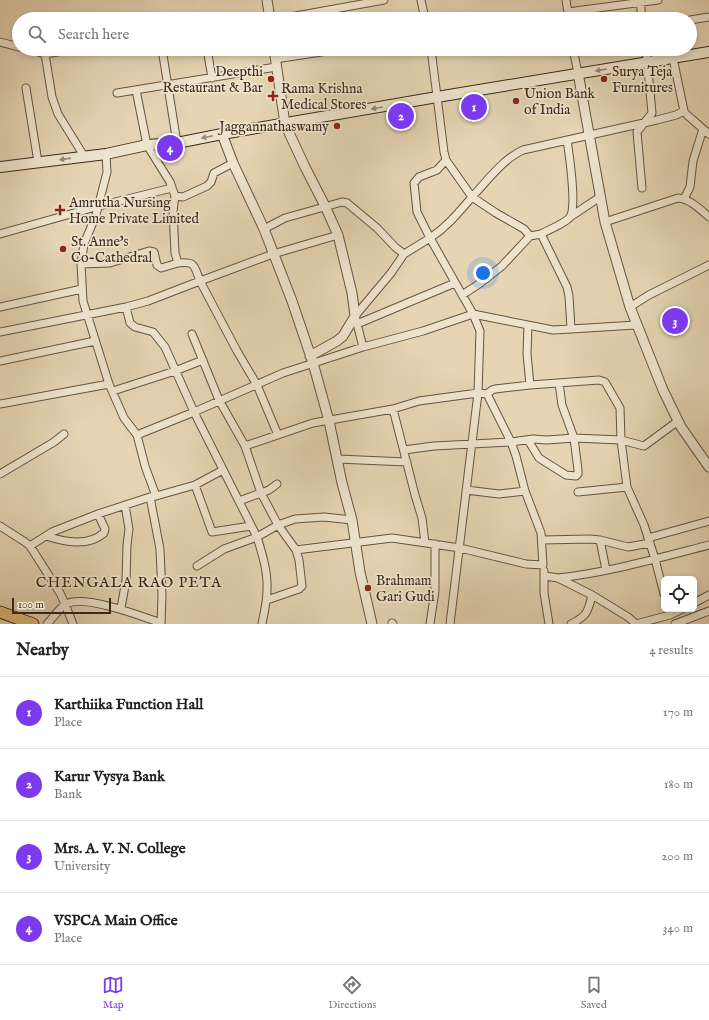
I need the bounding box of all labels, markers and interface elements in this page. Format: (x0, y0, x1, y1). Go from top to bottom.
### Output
search box (12, 12, 697, 56)
icon: search (26, 23, 48, 45)
text: Search here (58, 25, 129, 44)
place label: Deepthi Restaurant & Bar (162, 63, 263, 97)
place label: Surya Teja Furnitures (612, 63, 673, 97)
one-way arrow (595, 67, 608, 73)
marker: Deepthi Restaurant & Bar (266, 74, 276, 84)
marker: Surya Teja Furnitures (599, 74, 609, 84)
place label: Rama Krishna Medical Stores (281, 80, 367, 114)
place label: Union Bank of India (524, 85, 595, 119)
marker: Rama Krishna Medical Stores (268, 91, 278, 101)
pin: 1 (461, 92, 487, 122)
marker: Union Bank of India (511, 96, 521, 106)
pin: 2 (388, 101, 414, 131)
one-way arrow (371, 105, 383, 111)
place label: Jaggannathaswamy (217, 118, 329, 136)
marker: Jaggannathaswamy (332, 121, 342, 131)
pin: 4 (157, 133, 183, 163)
one-way arrow (201, 134, 213, 140)
one-way arrow (59, 156, 71, 162)
place label: Amrutha Nursing Home Private Limited (68, 194, 199, 228)
marker: Amrutha Nursing Home Private Limited (54, 204, 66, 216)
place label: St. Anne's Co-Cathedral (71, 233, 152, 267)
marker: St. Anne's Co-Cathedral (58, 244, 68, 254)
your location (473, 263, 493, 283)
pin: 3 (662, 306, 688, 336)
place label: Brahmam Gari Gudi (376, 572, 435, 606)
district label: CHENGALA RAO PETA (36, 573, 222, 592)
map controls (661, 576, 697, 612)
button: locate (661, 576, 697, 612)
marker: Brahmam Gari Gudi (363, 583, 373, 593)
scale bar (12, 596, 111, 615)
text: 100 m (18, 598, 44, 612)
text: Nearby (16, 640, 69, 661)
text: 4 results (649, 642, 693, 659)
text: Karthiika Function Hall (54, 695, 203, 714)
text: 1 (27, 704, 31, 721)
text: 170 m (663, 704, 693, 721)
text: Place (54, 714, 82, 731)
text: Karur Vysya Bank (54, 767, 165, 786)
text: 2 (26, 776, 32, 793)
text: 180 m (664, 776, 693, 793)
text: Bank (54, 786, 82, 803)
text: Mrs. A. V. N. College (54, 839, 186, 858)
text: 3 (27, 848, 31, 865)
text: 200 m (661, 848, 693, 865)
text: University (54, 858, 110, 875)
text: VSPCA Main Office (54, 911, 178, 930)
text: 4 (26, 920, 32, 937)
text: 340 m (663, 920, 693, 937)
text: Place (54, 930, 82, 947)
tab: Map (102, 974, 124, 1012)
tab: Directions (329, 974, 376, 1012)
tab: Saved (581, 974, 607, 1012)

